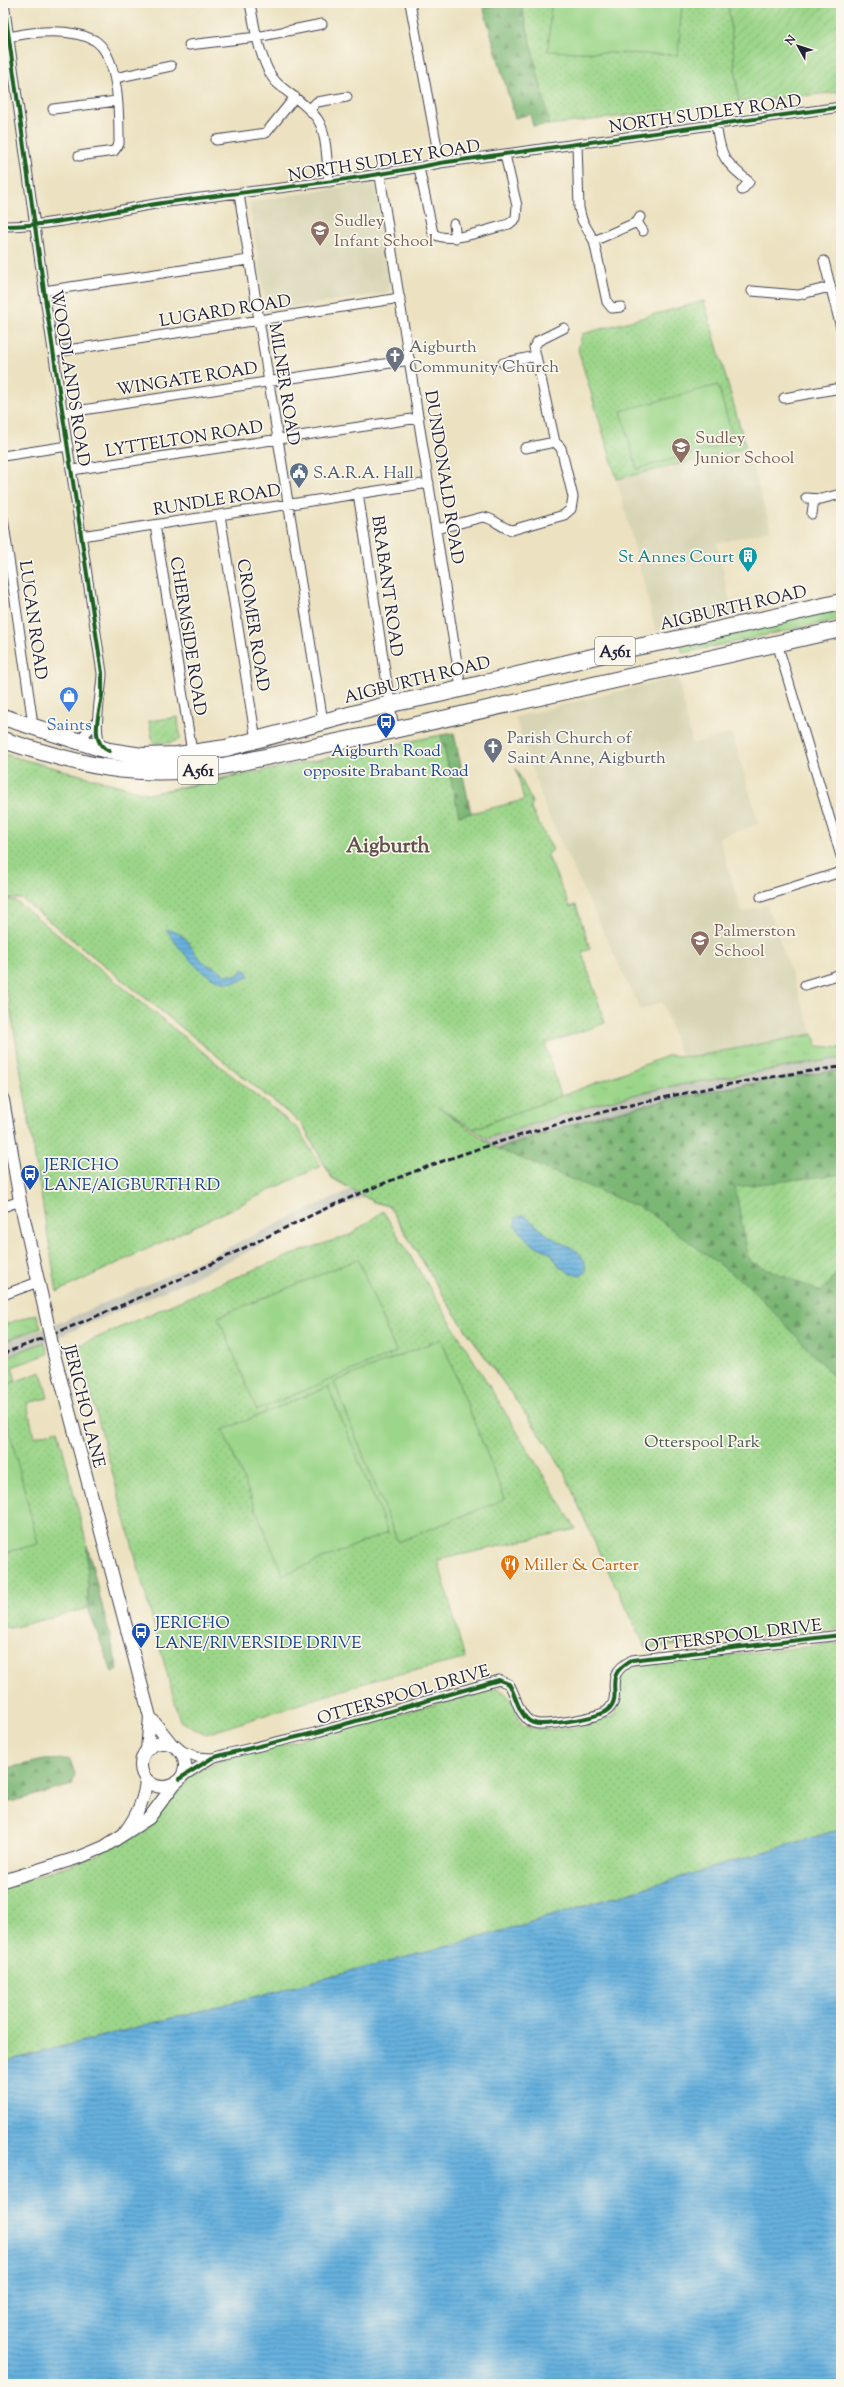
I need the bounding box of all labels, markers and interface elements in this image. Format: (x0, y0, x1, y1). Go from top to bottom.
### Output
north arrow (778, 26, 818, 66)
text: N (781, 32, 800, 50)
street label: NORTH SUDLEY ROAD (607, 90, 803, 140)
street label: NORTH SUDLEY ROAD (287, 135, 482, 189)
place label: Sudley Infant School (334, 210, 434, 254)
school or university icon: Sudley Infant School (309, 219, 331, 247)
street label: WOODLANDS ROAD (43, 288, 95, 468)
street label: LUGARD ROAD (158, 290, 293, 334)
street label: MILNER ROAD (261, 321, 305, 447)
place label: Aigburth Community Church (409, 336, 559, 380)
church icon: Aigburth Community Church (384, 345, 406, 373)
street label: WINGATE ROAD (115, 357, 260, 403)
street label: DUNDONALD ROAD (417, 389, 469, 566)
street label: LYTTELTON ROAD (104, 416, 265, 464)
place label: Sudley Junior School (694, 427, 795, 471)
school or university icon: Sudley Junior School (670, 436, 692, 464)
public building icon: S.A.R.A. Hall (288, 461, 310, 489)
place label: S.A.R.A. Hall (313, 462, 414, 486)
street label: RUNDLE ROAD (152, 479, 283, 523)
street label: BRABANT ROAD (364, 514, 408, 659)
building icon: St Annes Court (737, 545, 759, 573)
place label: St Annes Court (618, 546, 734, 570)
street label: CHERMSIDE ROAD (163, 555, 211, 718)
street label: CROMER ROAD (230, 557, 274, 693)
street label: LUCAN ROAD (12, 559, 52, 681)
street label: AIGBURTH ROAD (658, 580, 809, 638)
road number: A561 (595, 637, 635, 665)
street label: AIGBURTH ROAD (342, 651, 493, 711)
shop icon: Saints (58, 685, 80, 713)
bus stop icon: Aigburth Road opposite Brabant Road (375, 711, 397, 739)
place label: Saints (46, 714, 92, 738)
place label: Parish Church of Saint Anne, Aigburth (507, 727, 666, 771)
church icon: Parish Church of Saint Anne, Aigburth (482, 736, 504, 764)
place label: Aigburth Road opposite Brabant Road (303, 740, 469, 784)
road number: A561 (178, 756, 218, 784)
district label: Aigburth (346, 832, 431, 862)
place label: Palmerston School (714, 920, 796, 964)
school or university icon: Palmerston School (689, 929, 711, 957)
place label: JERICHO LANE/AIGBURTH RD (43, 1154, 220, 1198)
bus stop icon: JERICHO LANE/AIGBURTH RD (19, 1163, 41, 1191)
street label: JERICHO LANE (56, 1341, 110, 1471)
park label: Otterspool Park (644, 1431, 760, 1455)
restaurant icon: Miller & Carter (499, 1553, 521, 1581)
place label: Miller & Carter (524, 1554, 640, 1578)
place label: JERICHO LANE/RIVERSIDE DRIVE (154, 1612, 361, 1656)
street label: OTTERSPOOL DRIVE (643, 1614, 823, 1660)
bus stop icon: JERICHO LANE/RIVERSIDE DRIVE (130, 1621, 152, 1649)
street label: OTTERSPOOL DRIVE (314, 1660, 493, 1732)

